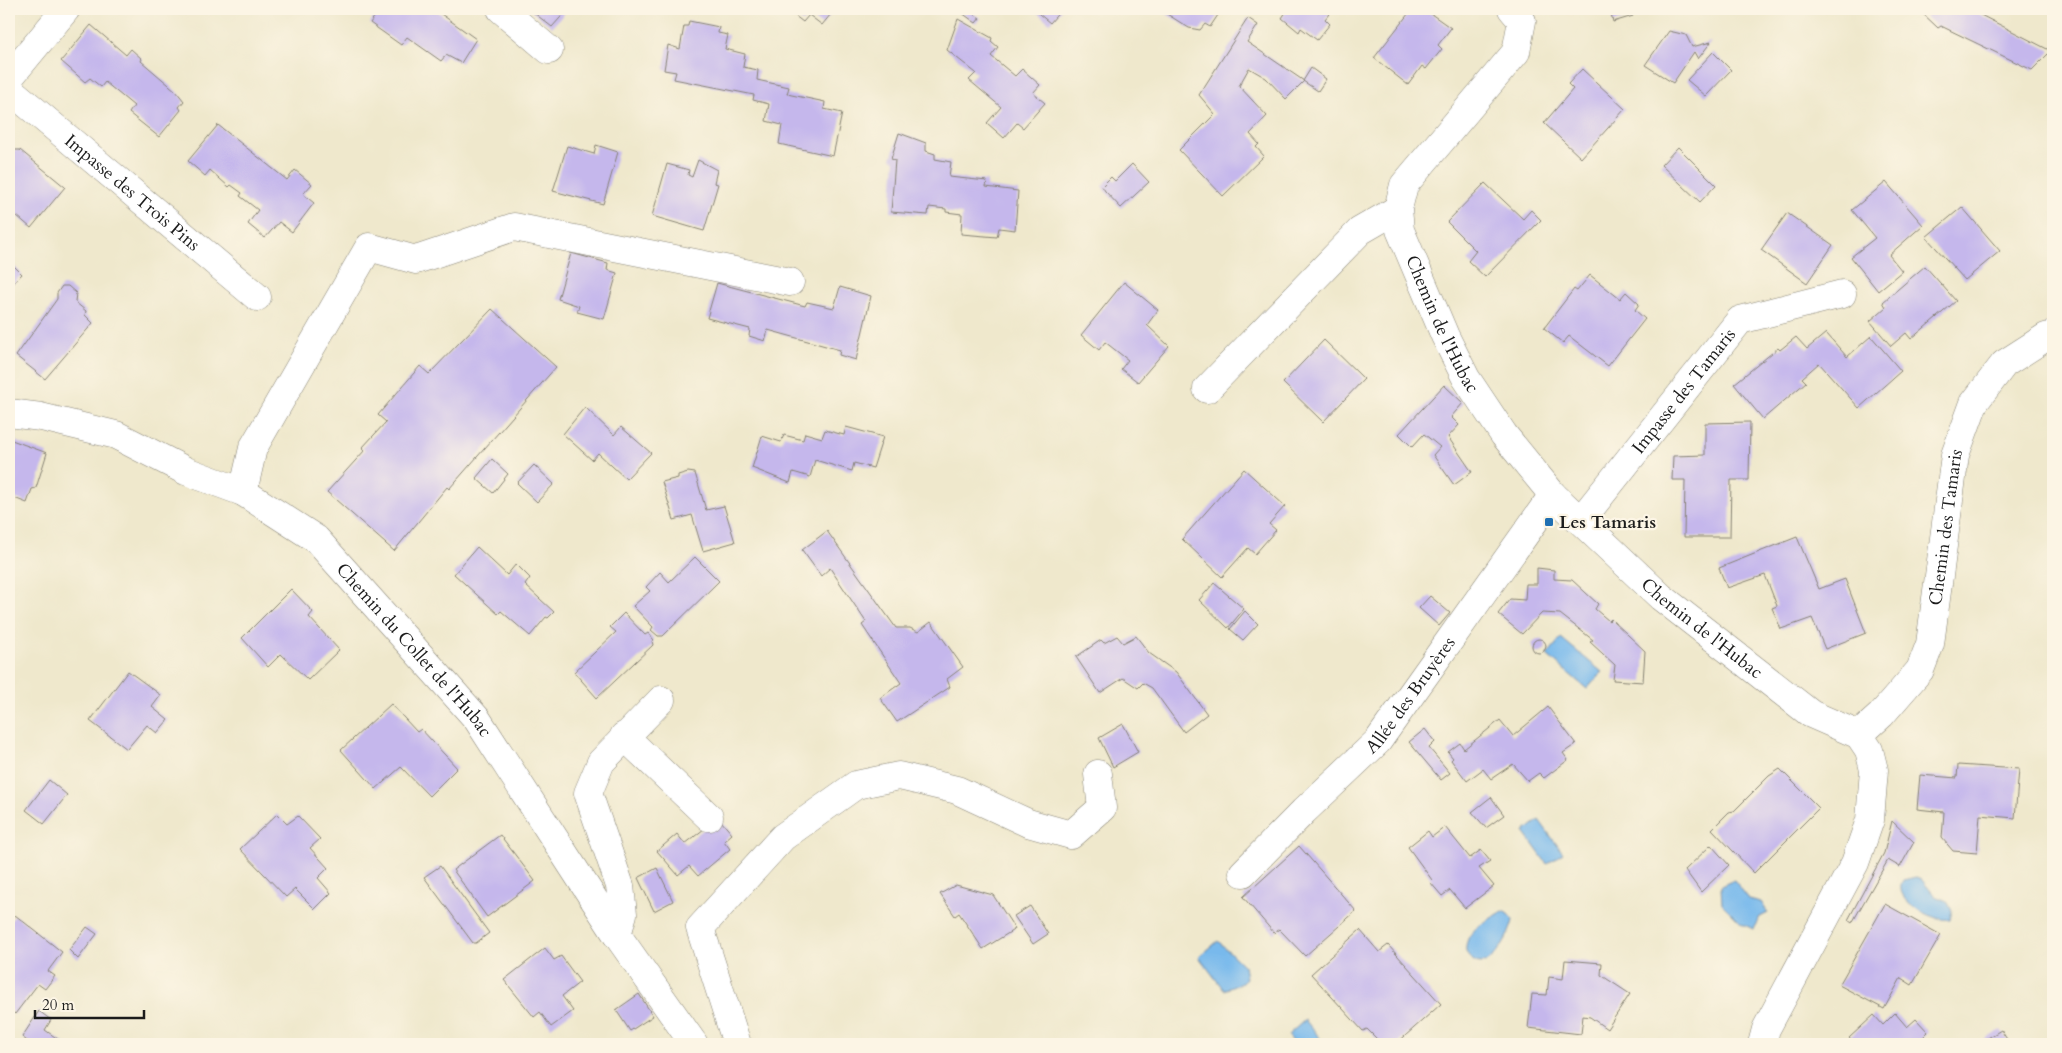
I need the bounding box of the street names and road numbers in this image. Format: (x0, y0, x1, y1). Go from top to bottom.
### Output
street label: Impasse des Trois Pins (59, 129, 205, 257)
street label: Chemin de l'Hubac (1399, 252, 1485, 398)
street label: Impasse des Tamaris (1626, 323, 1742, 459)
street label: Chemin des Tamaris (1923, 445, 1969, 607)
street label: Chemin du Collet de l'Hubac (330, 558, 498, 742)
street label: Chemin de l'Hubac (1635, 572, 1768, 685)
street label: Allée des Bruyères (1360, 632, 1461, 760)

